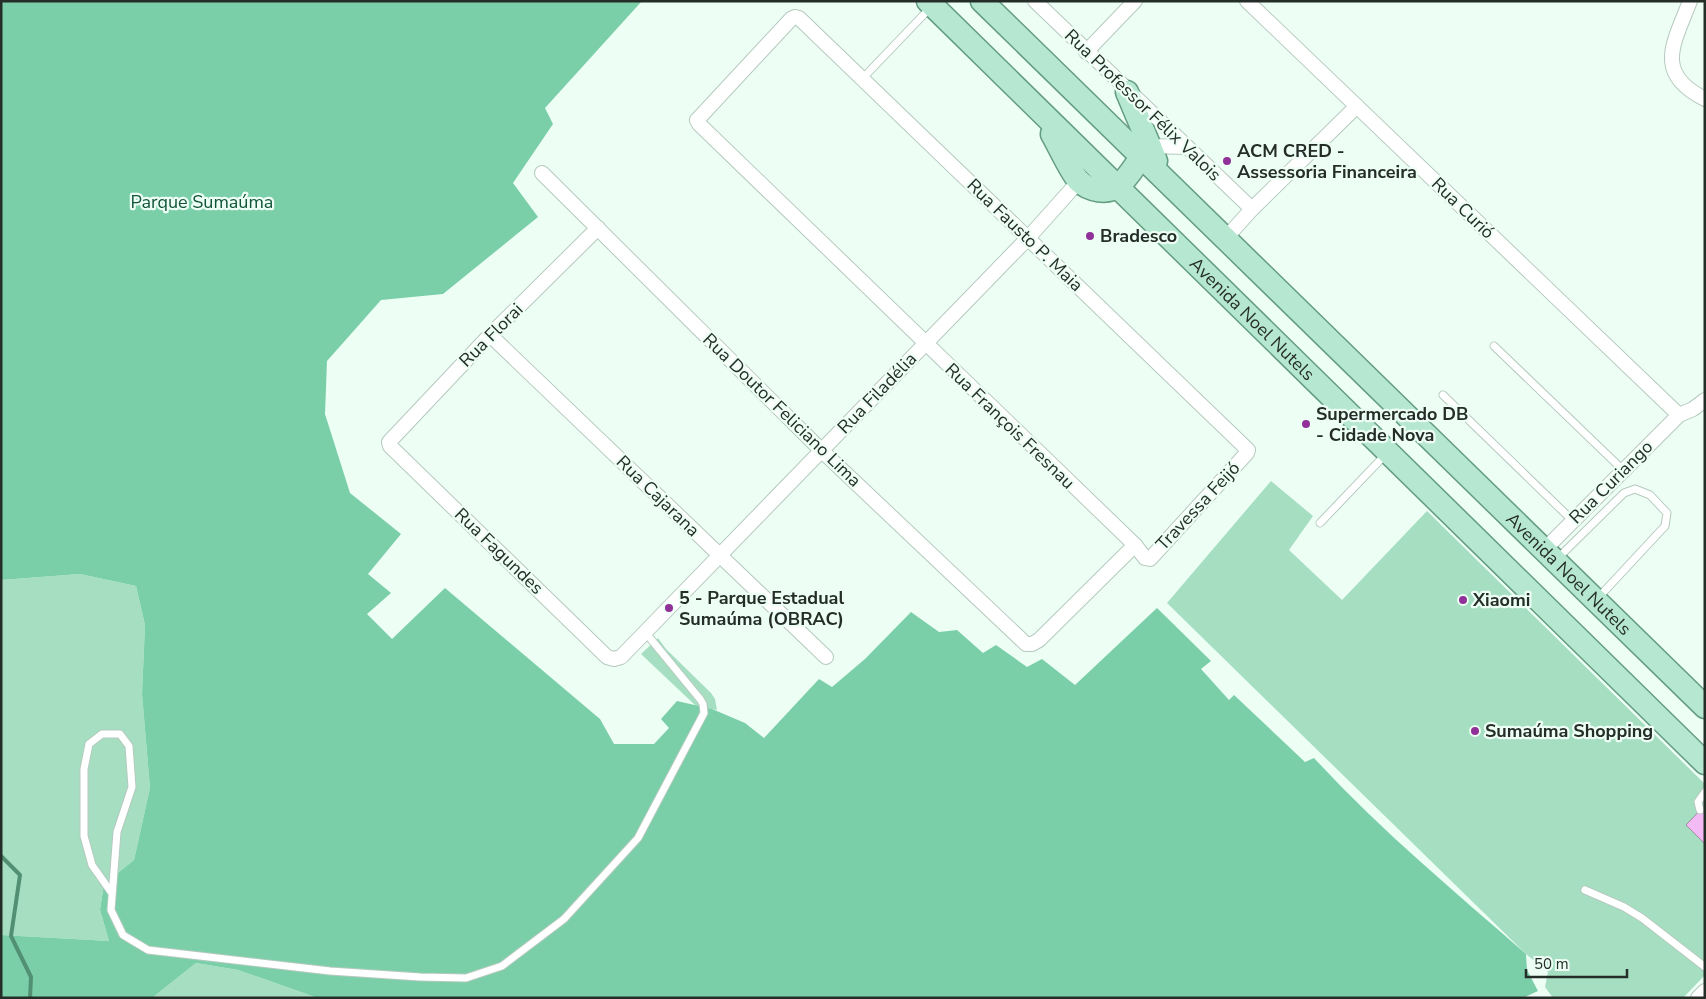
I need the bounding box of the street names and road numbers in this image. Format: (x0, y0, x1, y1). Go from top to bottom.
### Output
street label: Rua Professor Félix Valois (1059, 24, 1227, 186)
street label: Rua Curió (1426, 172, 1500, 244)
street label: Rua Fausto P. Maia (962, 173, 1088, 297)
street label: Avenida Noel Nutels (1184, 252, 1320, 386)
street label: Rua Florai (454, 298, 528, 372)
street label: Rua Doutor Feliciano Lima (698, 328, 866, 492)
street label: Rua Filadélia (832, 347, 922, 439)
street label: Rua François Fresnau (940, 358, 1080, 494)
street label: Rua Curiango (1564, 435, 1658, 529)
street label: Rua Cajarana (611, 450, 705, 542)
street label: Travessa Feijó (1151, 456, 1245, 556)
street label: Rua Fagundes (449, 502, 549, 600)
street label: Avenida Noel Nutels (1501, 507, 1637, 641)

